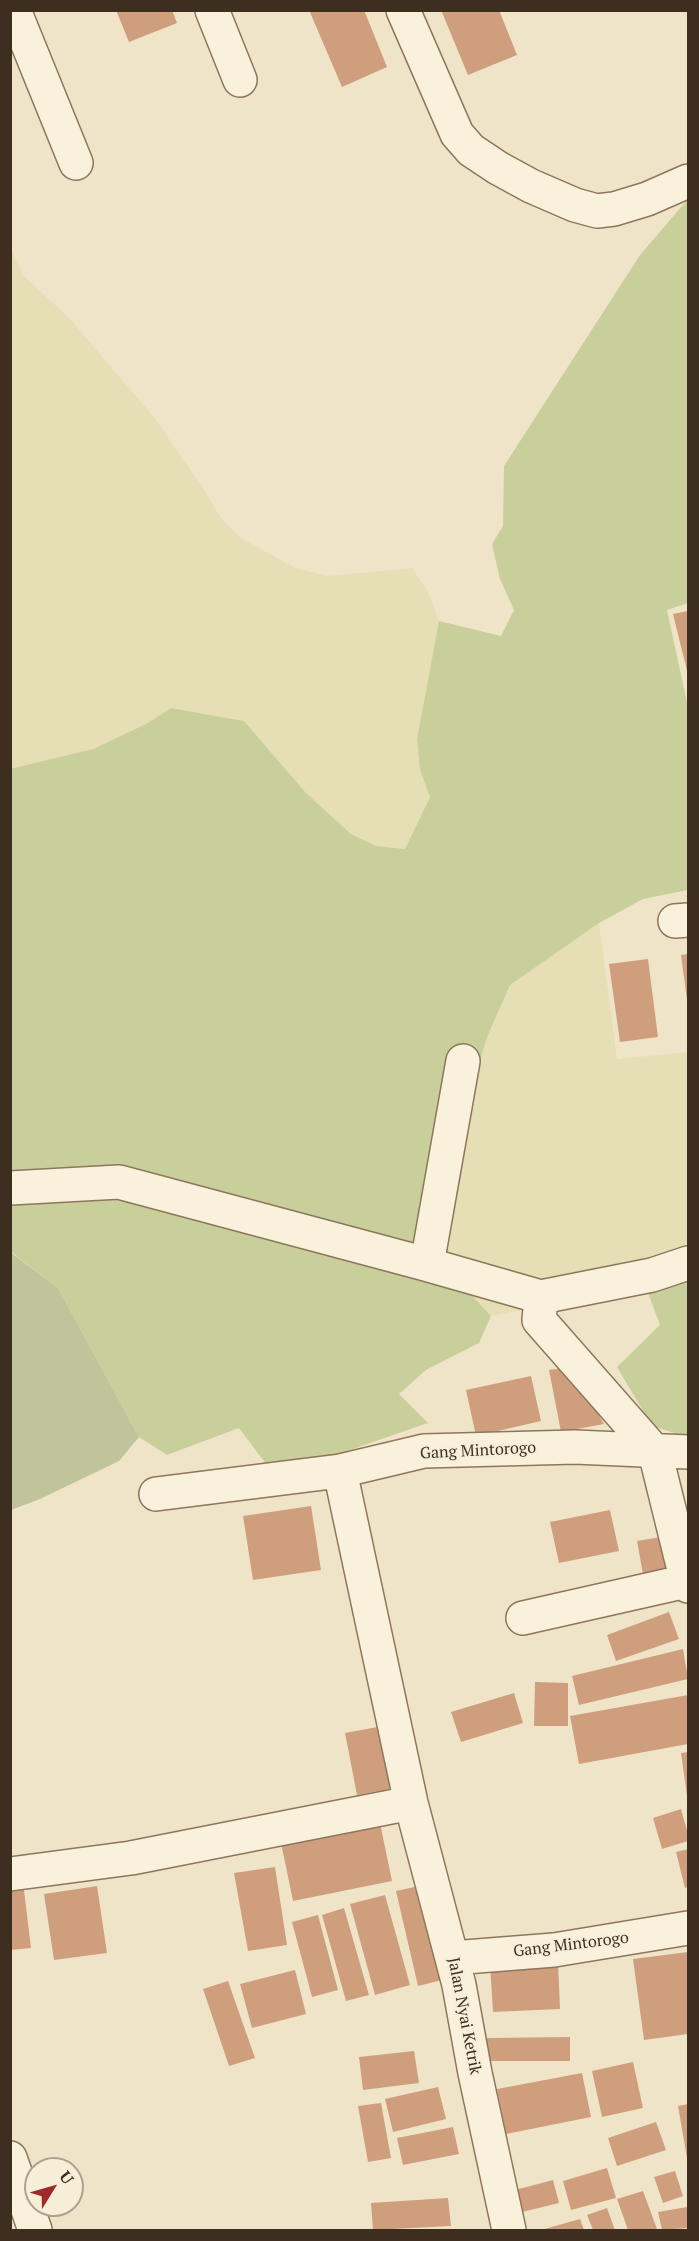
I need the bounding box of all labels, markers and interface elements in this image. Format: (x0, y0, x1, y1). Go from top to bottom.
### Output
street label: Gang Mintorogo (420, 1438, 536, 1464)
street label: Gang Mintorogo (512, 1928, 630, 1962)
street label: Jalan Nyai Ketrik (443, 1956, 485, 2076)
north arrow (24, 2157, 84, 2217)
text: U (55, 2166, 79, 2189)

